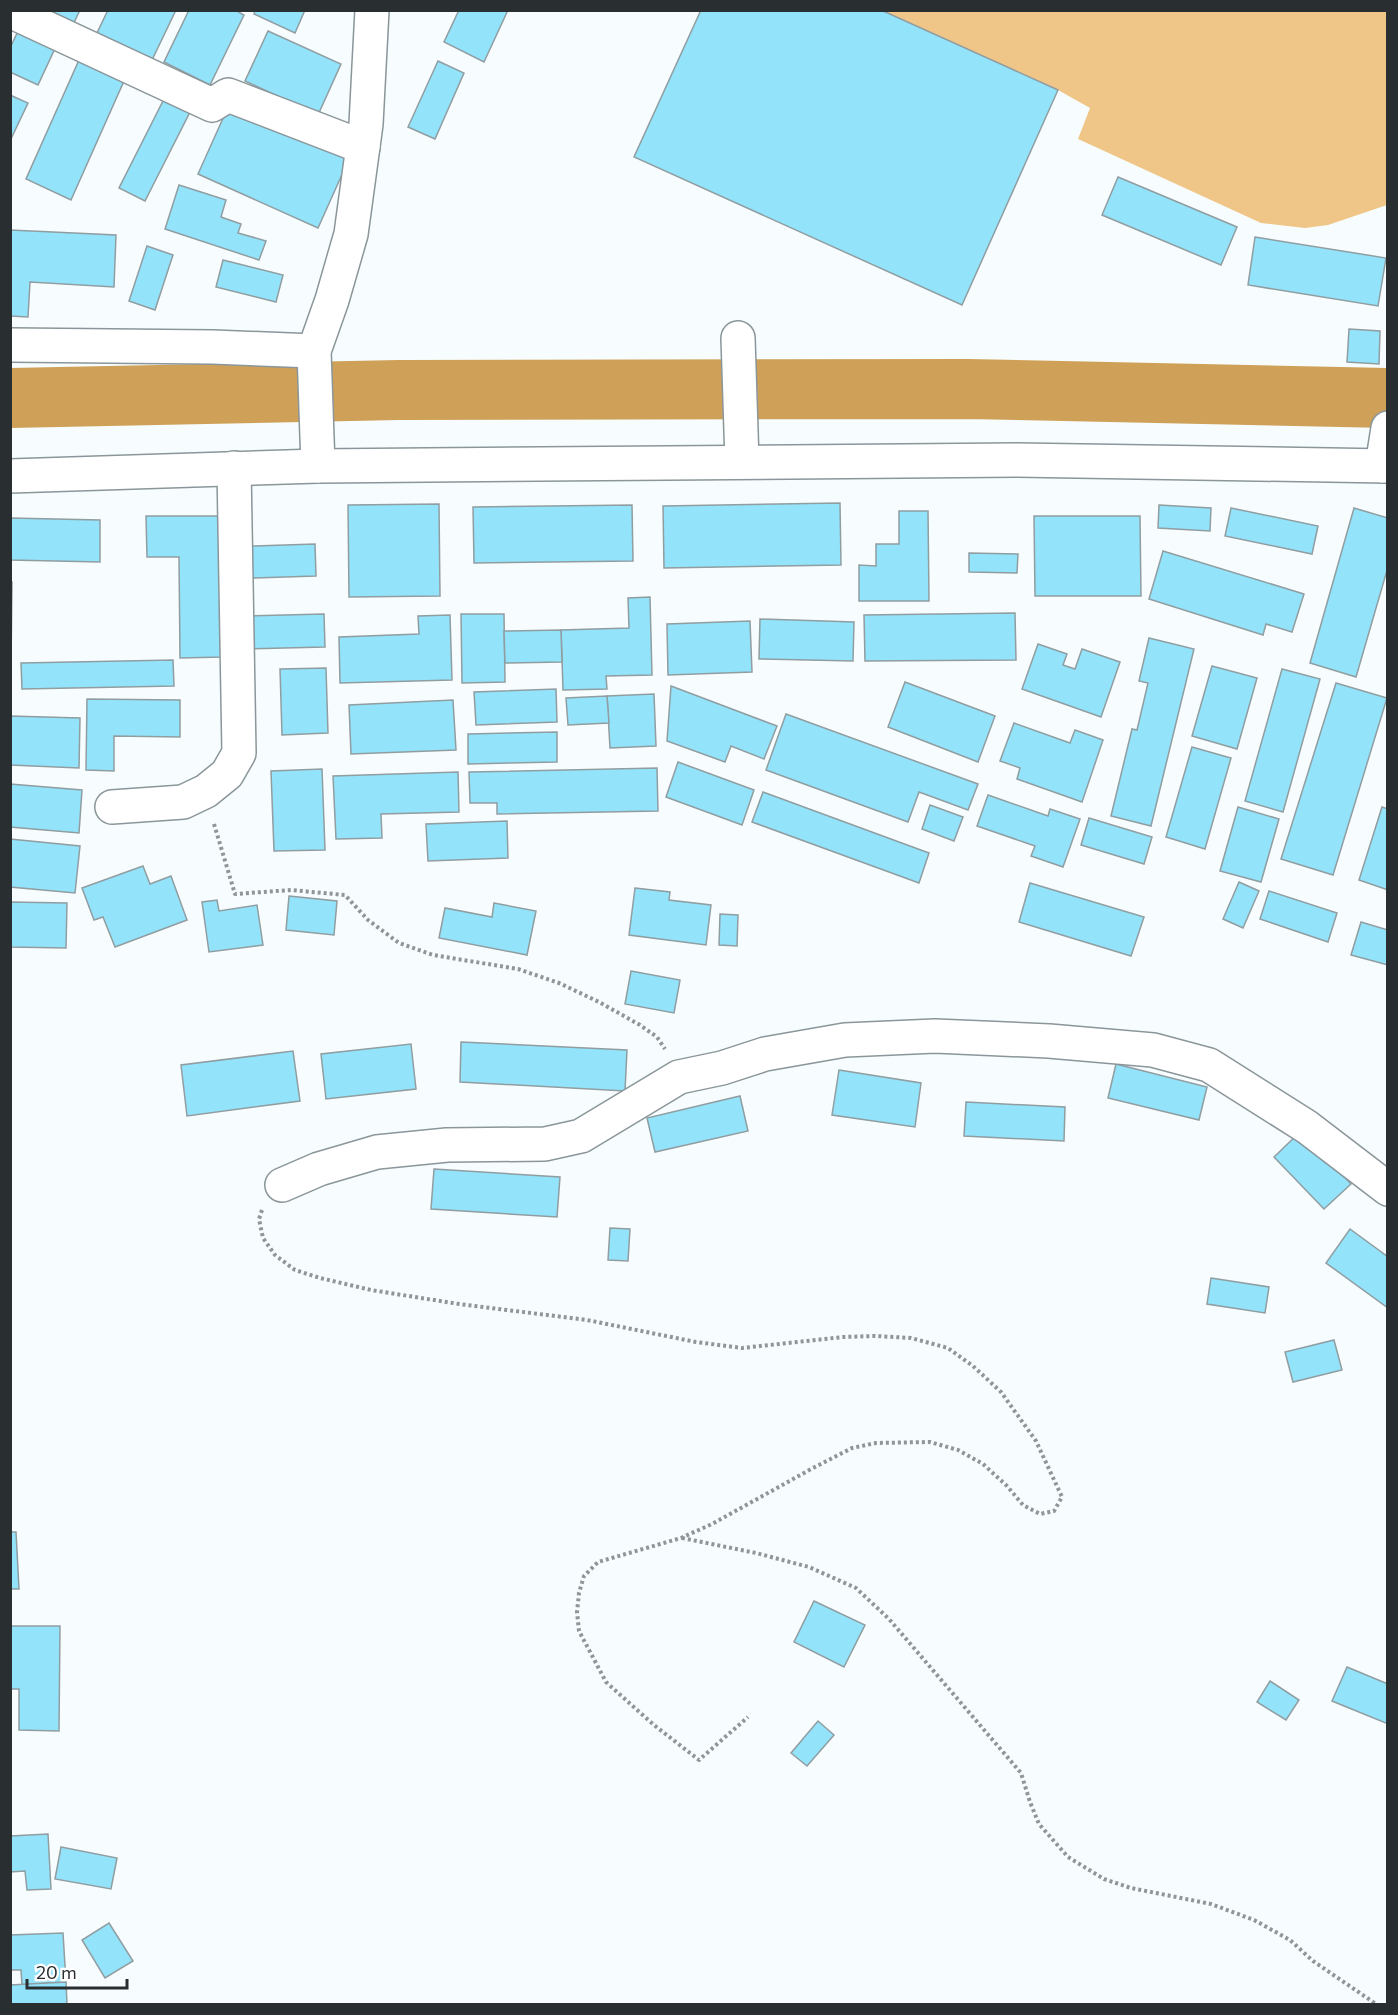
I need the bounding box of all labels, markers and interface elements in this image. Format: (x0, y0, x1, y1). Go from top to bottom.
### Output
scale bar (27, 1952, 128, 1990)
text: 20 m (36, 1961, 77, 1983)

